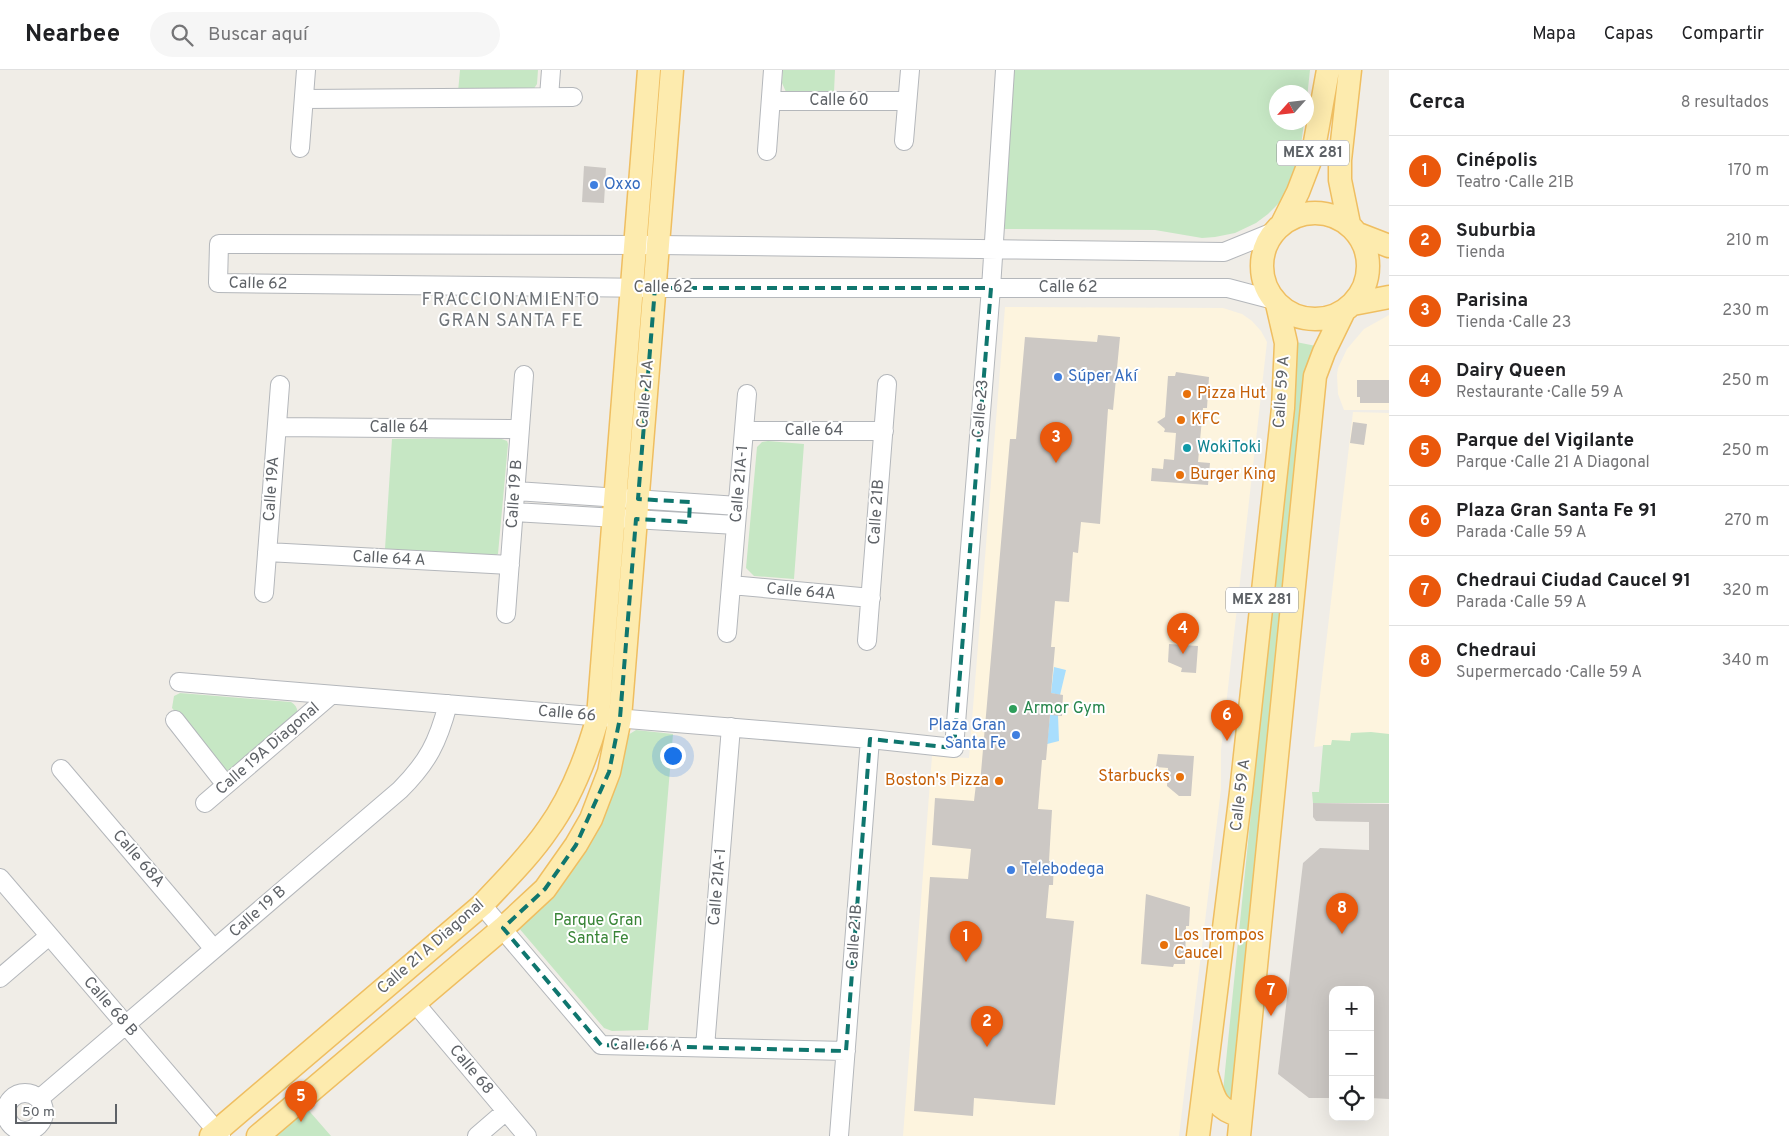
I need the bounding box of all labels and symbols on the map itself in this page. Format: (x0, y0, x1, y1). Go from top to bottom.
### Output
north arrow (1269, 85, 1314, 130)
street label: Calle 60 (809, 91, 869, 111)
road number: MEX 281 (1277, 140, 1349, 166)
place label: Oxxo (604, 175, 641, 195)
marker: Oxxo (588, 179, 600, 191)
street label: Calle 62 (228, 273, 288, 295)
street label: Calle 62 (634, 278, 692, 298)
street label: Calle 62 (1039, 278, 1097, 298)
district label: FRACCIONAMIENTO GRAN SANTA FE (422, 289, 600, 333)
street label: Calle 59 A (1269, 355, 1295, 429)
street label: Calle 21 A (633, 358, 659, 429)
place label: Súper Akí (1068, 367, 1139, 387)
marker: Súper Akí (1052, 371, 1064, 383)
street label: Calle 23 (968, 379, 994, 439)
place label: Pizza Hut (1197, 384, 1266, 404)
marker: Pizza Hut (1181, 388, 1193, 400)
place label: KFC (1191, 410, 1220, 430)
marker: KFC (1175, 414, 1187, 426)
street label: Calle 64 (369, 418, 429, 438)
street label: Calle 64 (784, 421, 844, 441)
pin: 3 (1040, 422, 1072, 463)
place label: WokiToki (1197, 438, 1261, 458)
marker: WokiToki (1181, 442, 1193, 454)
street label: Calle 21A-1 (727, 444, 753, 524)
street label: Calle 19A (260, 456, 284, 522)
street label: Calle 19 B (503, 459, 527, 529)
place label: Burger King (1190, 465, 1276, 485)
marker: Burger King (1174, 469, 1186, 481)
street label: Calle 21B (865, 479, 889, 545)
street label: Calle 64 A (352, 547, 426, 571)
street label: Calle 64A (765, 579, 837, 605)
road number: MEX 281 (1226, 588, 1298, 612)
pin: 4 (1167, 613, 1199, 654)
street label: Calle 19A Diagonal (212, 698, 324, 800)
place label: Armor Gym (1023, 699, 1106, 719)
pin: 6 (1211, 700, 1243, 741)
street label: Calle 66 (537, 701, 597, 727)
marker: Armor Gym (1007, 703, 1019, 715)
place label: Plaza Gran Santa Fe (929, 716, 1006, 754)
marker: Plaza Gran Santa Fe (1010, 729, 1022, 741)
your location (660, 743, 686, 769)
street label: Calle 59 A (1227, 758, 1255, 832)
place label: Starbucks (1098, 767, 1170, 787)
place label: Boston's Pizza (885, 771, 989, 791)
marker: Starbucks (1174, 771, 1186, 783)
marker: Boston's Pizza (993, 775, 1005, 787)
street label: Calle 68A (108, 826, 168, 892)
street label: Calle 21A-1 (705, 847, 731, 927)
place label: Telebodega (1021, 860, 1104, 880)
marker: Telebodega (1005, 864, 1017, 876)
street label: Calle 19 B (225, 882, 291, 942)
pin: 8 (1326, 893, 1358, 934)
street label: Calle 21 A Diagonal (373, 895, 489, 999)
street label: Calle 21B (843, 904, 867, 970)
park label: Parque Gran Santa Fe (553, 911, 643, 949)
pin: 1 (950, 921, 982, 962)
place label: Los Trompos Caucel (1174, 926, 1264, 964)
marker: Los Trompos Caucel (1158, 939, 1170, 951)
street label: Calle 68 B (78, 973, 142, 1041)
pin: 7 (1255, 975, 1287, 1016)
pin: 2 (971, 1006, 1003, 1047)
street label: Calle 66 A (610, 1035, 683, 1057)
street label: Calle 68 (444, 1041, 498, 1099)
pin: 5 (285, 1081, 317, 1122)
scale bar (15, 1101, 118, 1124)

